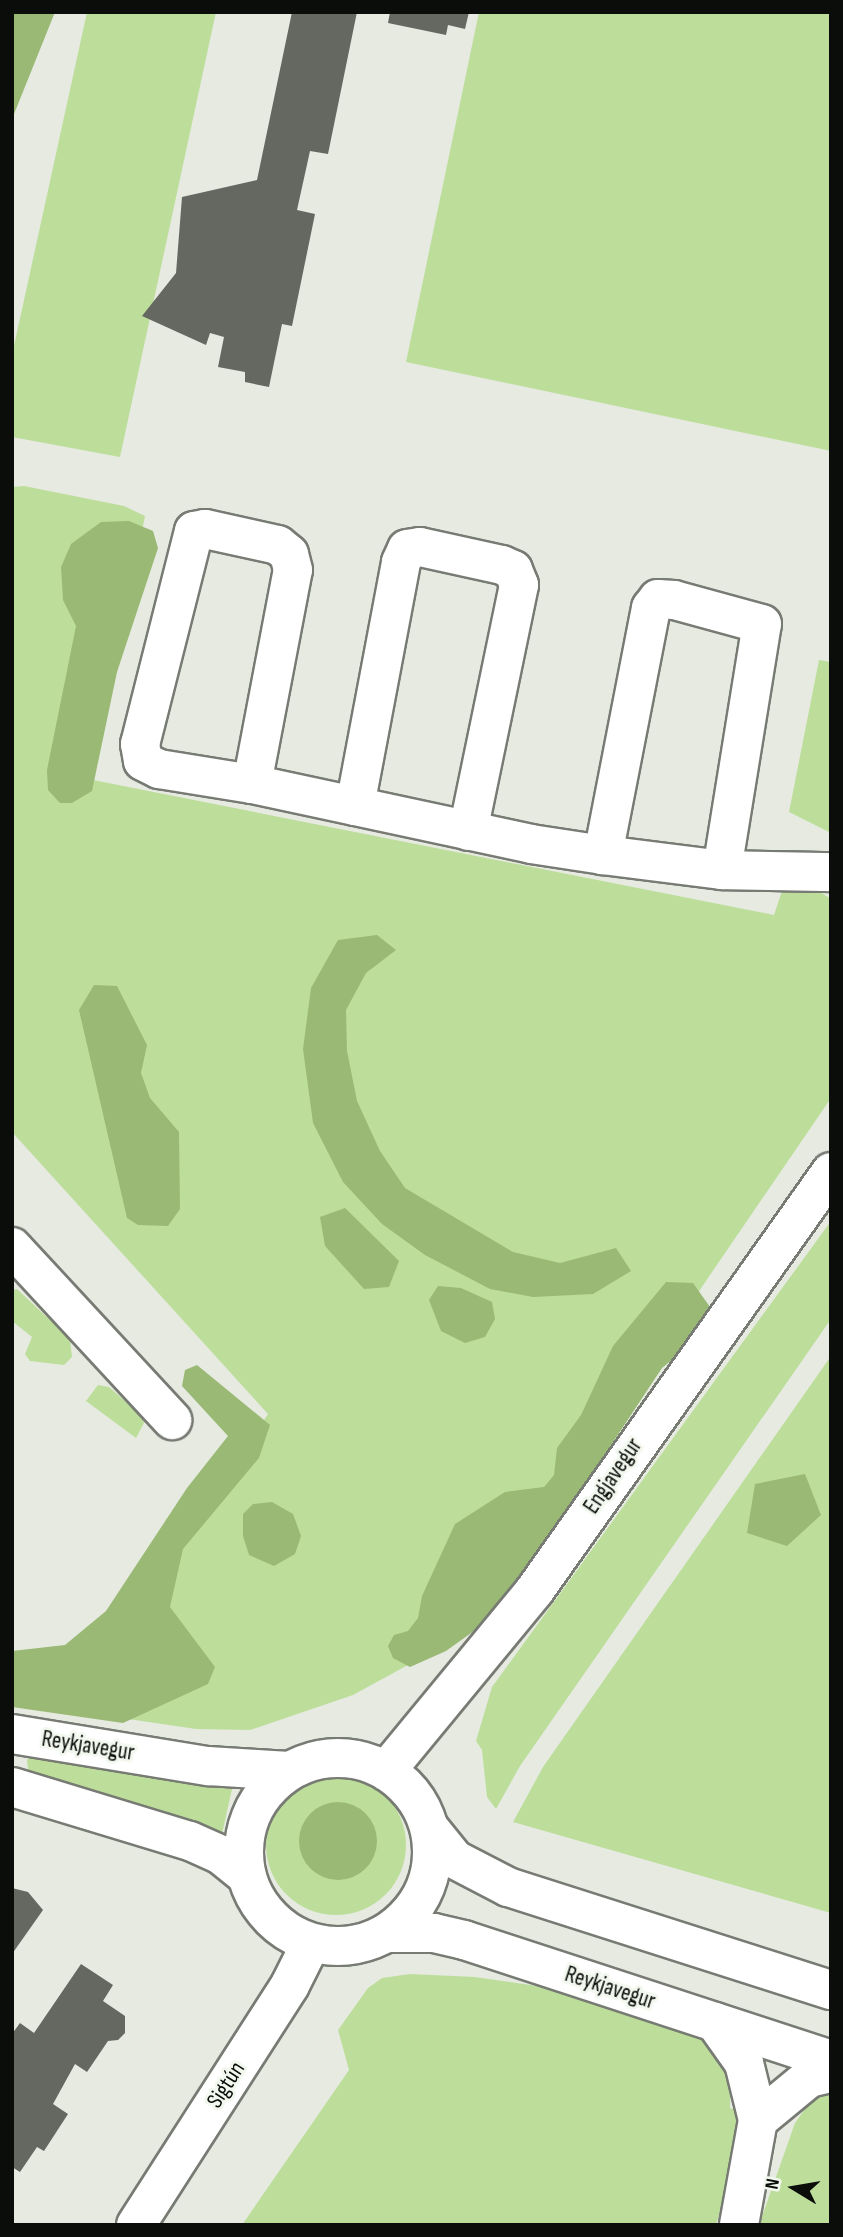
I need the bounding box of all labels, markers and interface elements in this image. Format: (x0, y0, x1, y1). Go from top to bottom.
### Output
street label: Engjavegur (578, 1433, 648, 1519)
street label: Reykjavegur (40, 1725, 136, 1767)
street label: Reykjavegur (561, 1960, 659, 2016)
street label: Sigtún (201, 2057, 251, 2113)
north arrow (759, 2153, 829, 2223)
text: N (761, 2177, 785, 2191)

